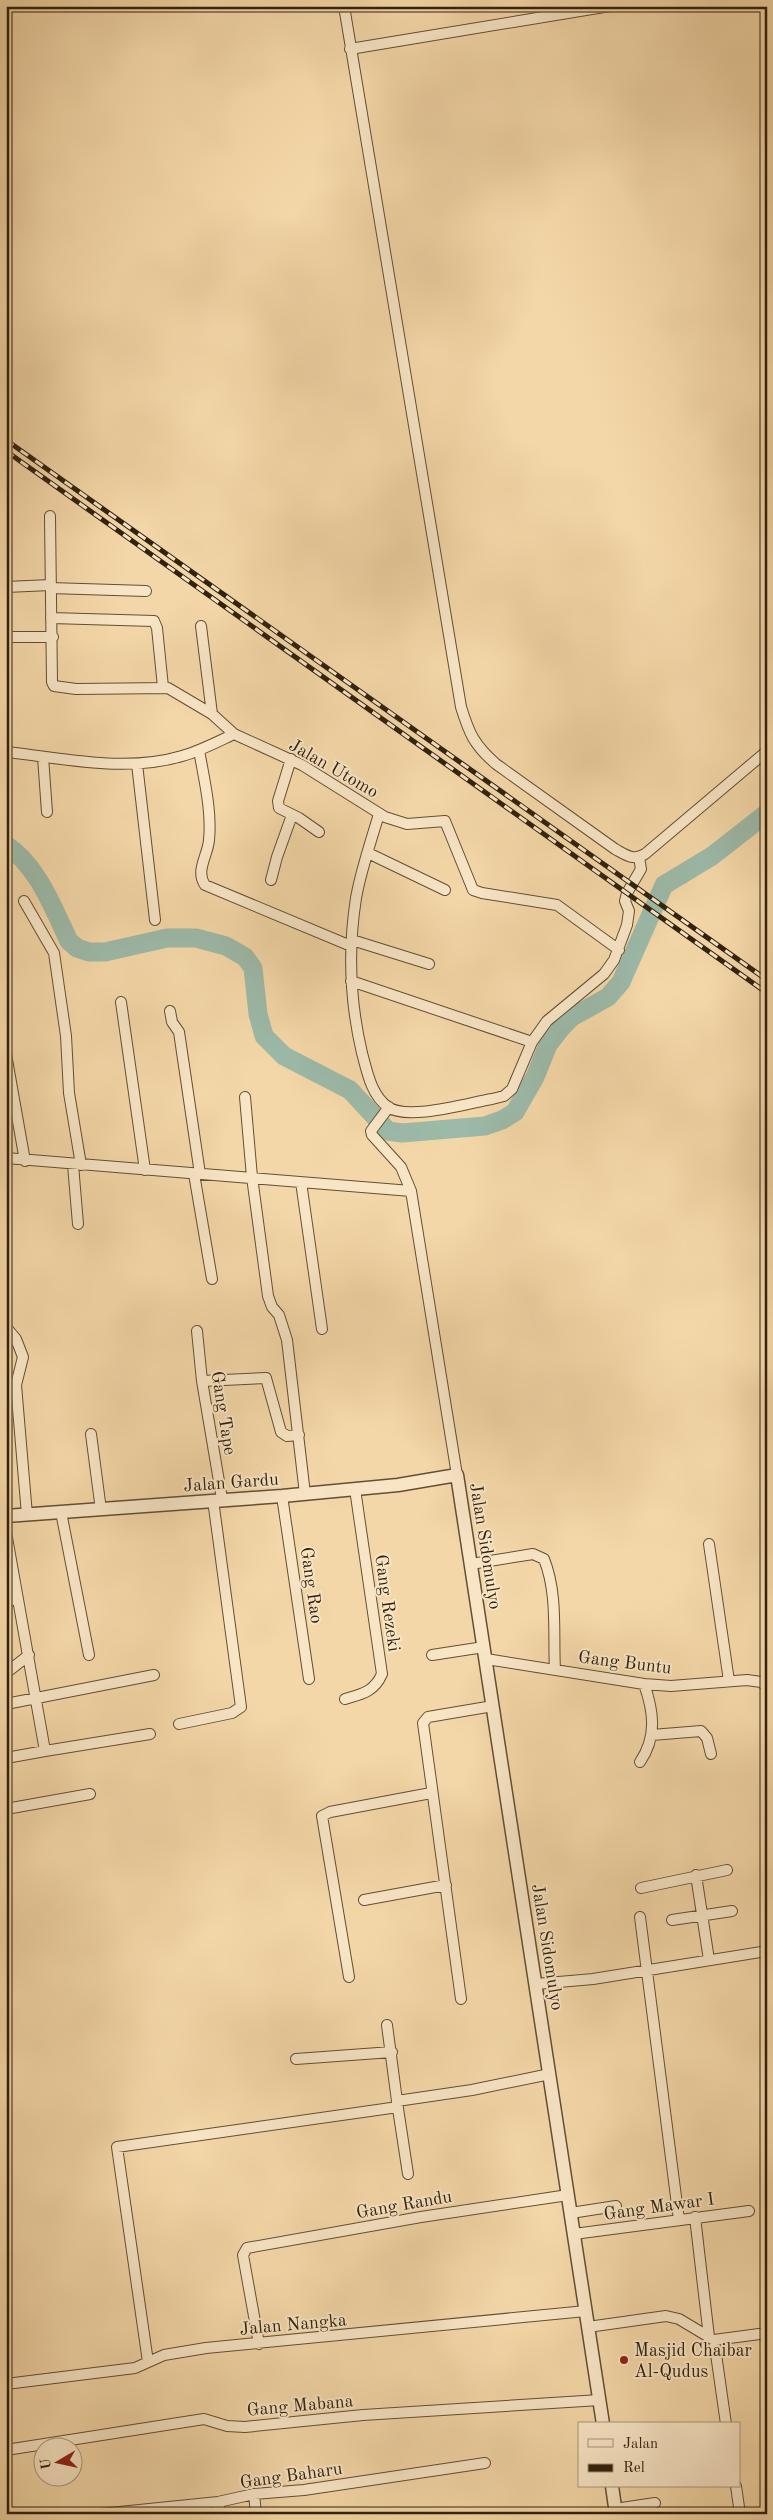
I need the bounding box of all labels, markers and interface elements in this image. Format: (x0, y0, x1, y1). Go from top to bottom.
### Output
street label: Jalan Utomo (286, 736, 381, 802)
street label: Gang Tape (207, 1370, 239, 1456)
street label: Jalan Gardu (183, 1471, 280, 1495)
street label: Jalan Sidomulyo (466, 1482, 504, 1611)
street label: Gang Rao (297, 1546, 325, 1625)
street label: Gang Rezeki (371, 1553, 403, 1653)
street label: Gang Buntu (577, 1648, 673, 1678)
street label: Jalan Sidomulyo (528, 1883, 566, 2012)
street label: Gang Randu (355, 2188, 454, 2222)
street label: Gang Mawar I (603, 2190, 716, 2224)
street label: Jalan Nangka (239, 2311, 348, 2339)
place label: Masjid Chaibar Al-Qudus (634, 2342, 753, 2381)
marker: Masjid Chaibar Al-Qudus (618, 2354, 630, 2366)
street label: Gang Mabana (246, 2392, 354, 2420)
legend (578, 2422, 740, 2488)
text: Jalan (623, 2437, 658, 2452)
north arrow (32, 2438, 82, 2488)
text: U (38, 2457, 54, 2470)
street label: Gang Baharu (239, 2460, 344, 2492)
text: Rel (623, 2461, 645, 2476)

